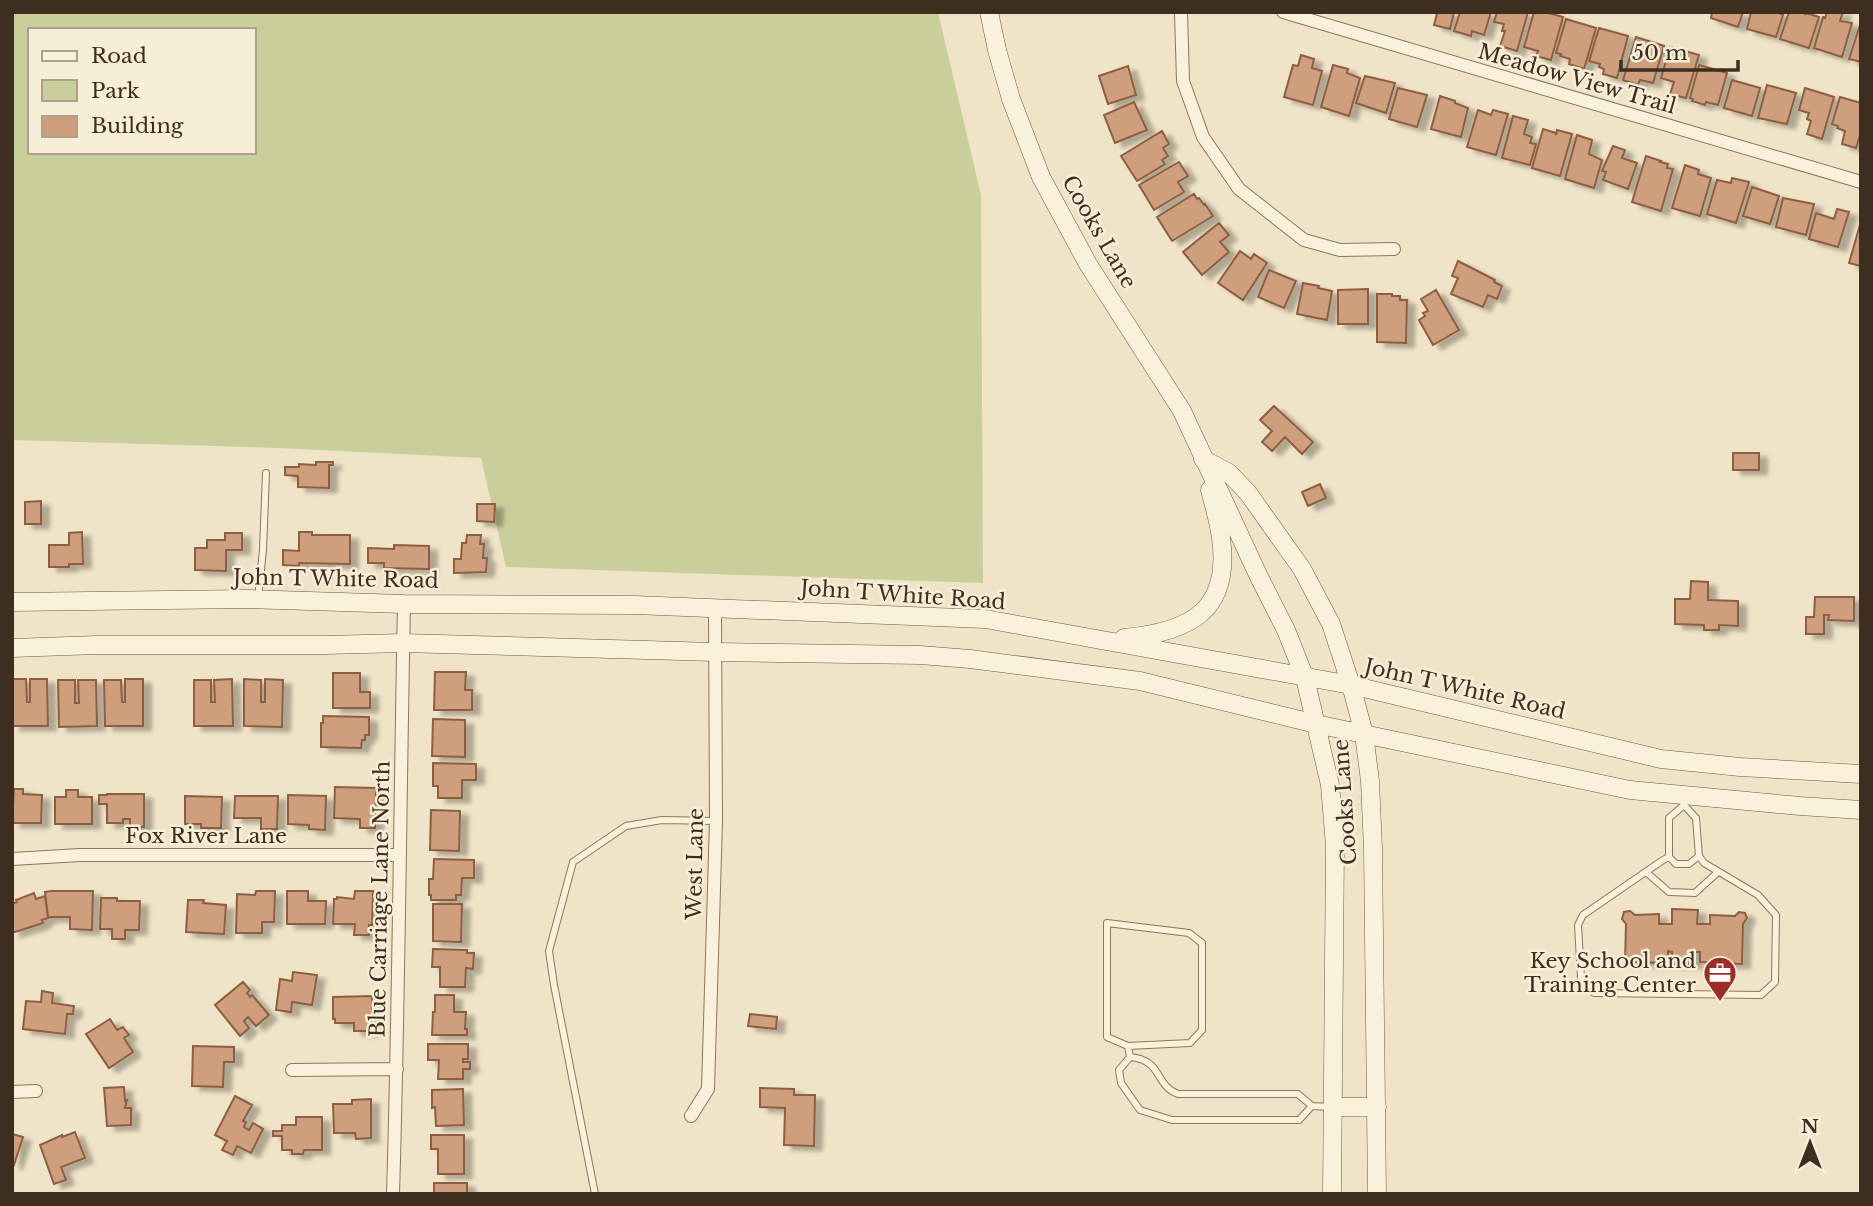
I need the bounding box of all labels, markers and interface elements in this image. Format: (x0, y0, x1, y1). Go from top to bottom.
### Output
legend (28, 28, 256, 154)
scale bar (1621, 28, 1738, 72)
street label: Meadow View Trail (1475, 38, 1679, 120)
text: 50 m (1632, 40, 1688, 66)
text: Road (91, 43, 147, 69)
text: Park (91, 78, 140, 104)
text: Building (91, 113, 184, 139)
street label: Cooks Lane (1056, 171, 1142, 293)
street label: John T White Road (230, 564, 439, 594)
street label: John T White Road (796, 575, 1007, 615)
street label: John T White Road (1359, 653, 1568, 725)
street label: Cooks Lane (1328, 738, 1362, 866)
street label: Blue Carriage Lane North (365, 760, 395, 1038)
street label: West Lane (681, 808, 709, 921)
street label: Fox River Lane (125, 823, 287, 849)
place label: Key School and Training Center (1524, 948, 1696, 998)
office icon: Key School and Training Center (1701, 954, 1739, 1003)
north arrow (1775, 1108, 1845, 1178)
text: N (1801, 1115, 1819, 1138)

